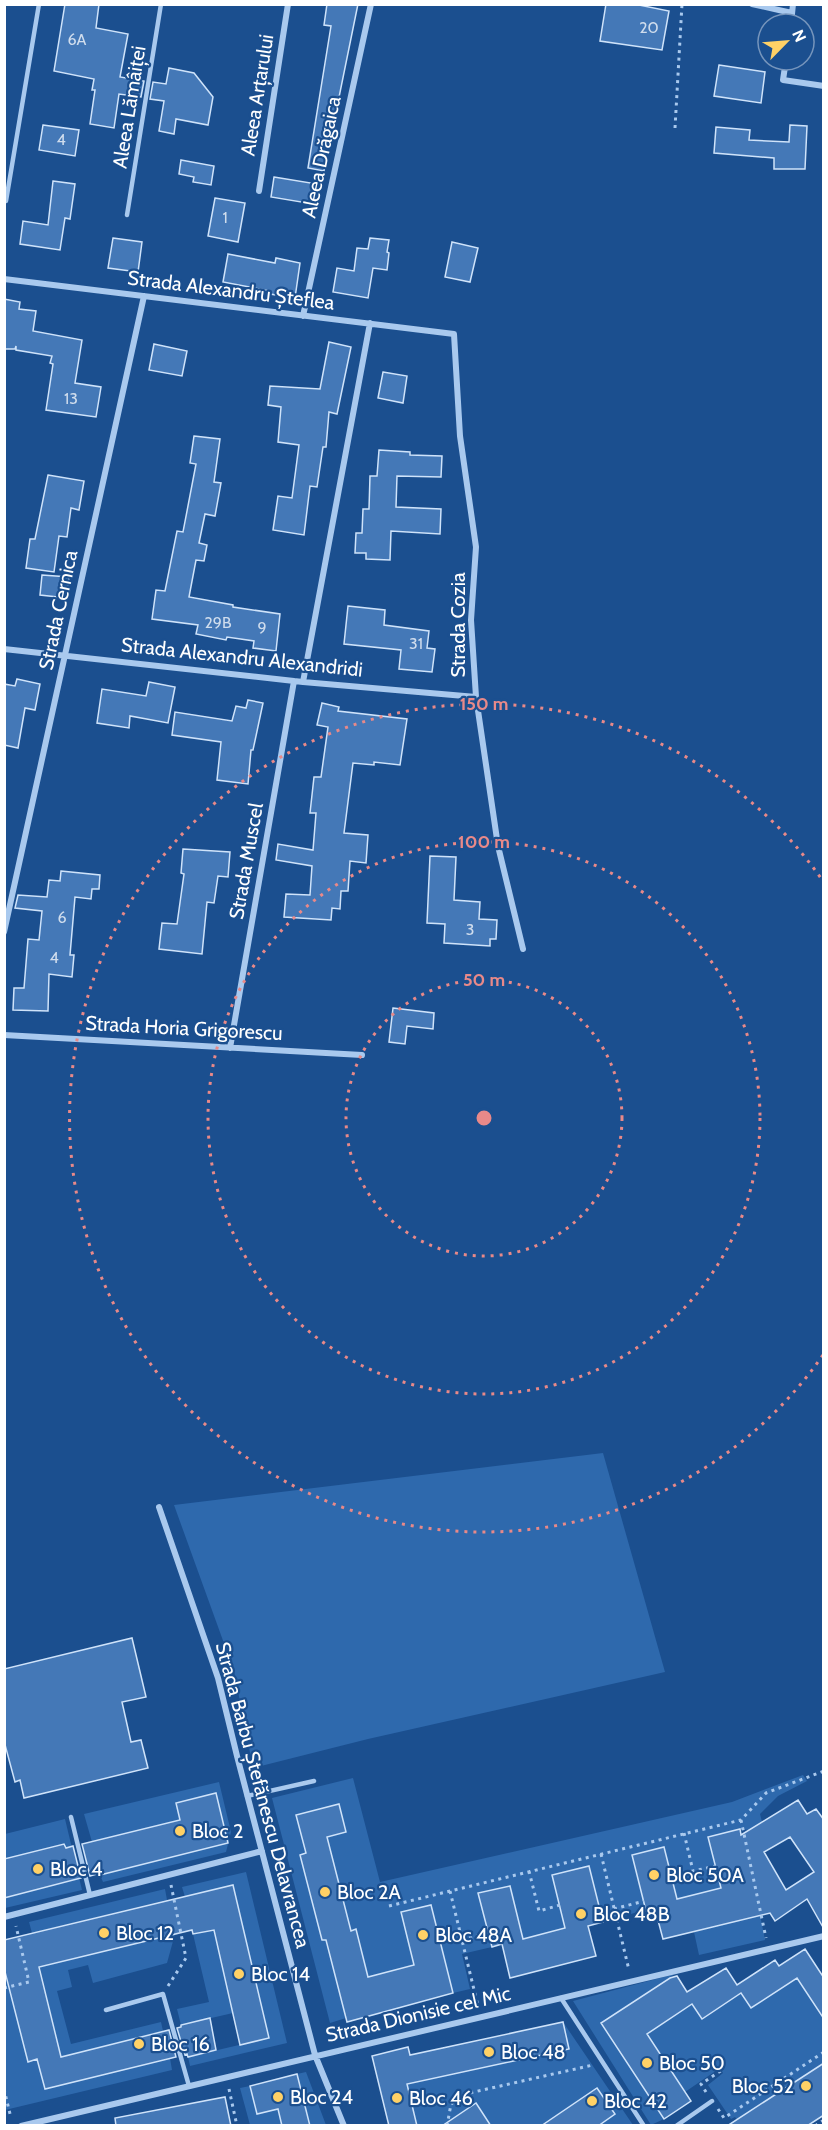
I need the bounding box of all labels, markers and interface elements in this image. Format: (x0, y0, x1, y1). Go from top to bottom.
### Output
north arrow (756, 12, 816, 72)
house number: 20 (639, 18, 659, 37)
text: N (788, 27, 810, 45)
house number: 6A (68, 30, 87, 49)
street label: Aleea Arțarului (236, 33, 279, 158)
street label: Aleea Lămâiței (107, 44, 152, 170)
street label: Aleea Drăgaica (296, 93, 346, 220)
house number: 4 (56, 130, 66, 149)
house number: 1 (222, 208, 228, 227)
street label: Strada Alexandru Șteflea (126, 265, 336, 316)
house number: 13 (64, 389, 78, 408)
street label: Strada Cernica (34, 548, 82, 672)
street label: Strada Cozia (446, 572, 470, 678)
house number: 29B (204, 613, 232, 632)
house number: 9 (257, 618, 267, 637)
street label: Strada Alexandru Alexandridi (120, 632, 364, 682)
house number: 31 (409, 634, 423, 653)
text: 150 m (460, 693, 508, 715)
street label: Strada Muscel (224, 801, 268, 921)
text: 100 m (458, 831, 510, 853)
house number: 6 (57, 908, 67, 927)
house number: 3 (466, 920, 474, 939)
house number: 4 (49, 948, 59, 967)
text: 50 m (463, 969, 505, 991)
street label: Strada Horia Grigorescu (85, 1011, 283, 1045)
centre of rings (474, 1108, 494, 1128)
street label: Strada Barbu Ștefănescu Delavrancea (210, 1639, 316, 1951)
place label: Bloc 2 (192, 1819, 244, 1843)
marker: Bloc 2 (173, 1824, 187, 1838)
place label: Bloc 4 (50, 1857, 103, 1881)
marker: Bloc 4 (31, 1862, 45, 1876)
place label: Bloc 50A (666, 1863, 745, 1887)
marker: Bloc 50A (647, 1868, 661, 1882)
place label: Bloc 2A (337, 1880, 401, 1904)
marker: Bloc 2A (318, 1885, 332, 1899)
place label: Bloc 48B (593, 1902, 670, 1926)
marker: Bloc 48B (574, 1907, 588, 1921)
place label: Bloc 12 (116, 1921, 174, 1945)
place label: Bloc 48A (435, 1923, 513, 1947)
marker: Bloc 12 (97, 1926, 111, 1940)
marker: Bloc 48A (416, 1928, 430, 1942)
place label: Bloc 14 (251, 1962, 311, 1986)
marker: Bloc 14 (232, 1967, 246, 1981)
street label: Strada Dionisie cel Mic (323, 1981, 513, 2047)
place label: Bloc 16 (151, 2032, 210, 2056)
marker: Bloc 16 (132, 2037, 146, 2051)
place label: Bloc 48 (501, 2040, 566, 2064)
marker: Bloc 48 (482, 2045, 496, 2059)
place label: Bloc 50 (659, 2051, 725, 2075)
marker: Bloc 50 (640, 2056, 654, 2070)
place label: Bloc 52 (732, 2074, 794, 2098)
marker: Bloc 52 (799, 2079, 813, 2093)
place label: Bloc 24 (290, 2085, 353, 2109)
place label: Bloc 46 (409, 2086, 473, 2110)
place label: Bloc 42 (604, 2089, 667, 2113)
marker: Bloc 24 (271, 2090, 285, 2104)
marker: Bloc 46 (390, 2091, 404, 2105)
marker: Bloc 42 (585, 2094, 599, 2108)

